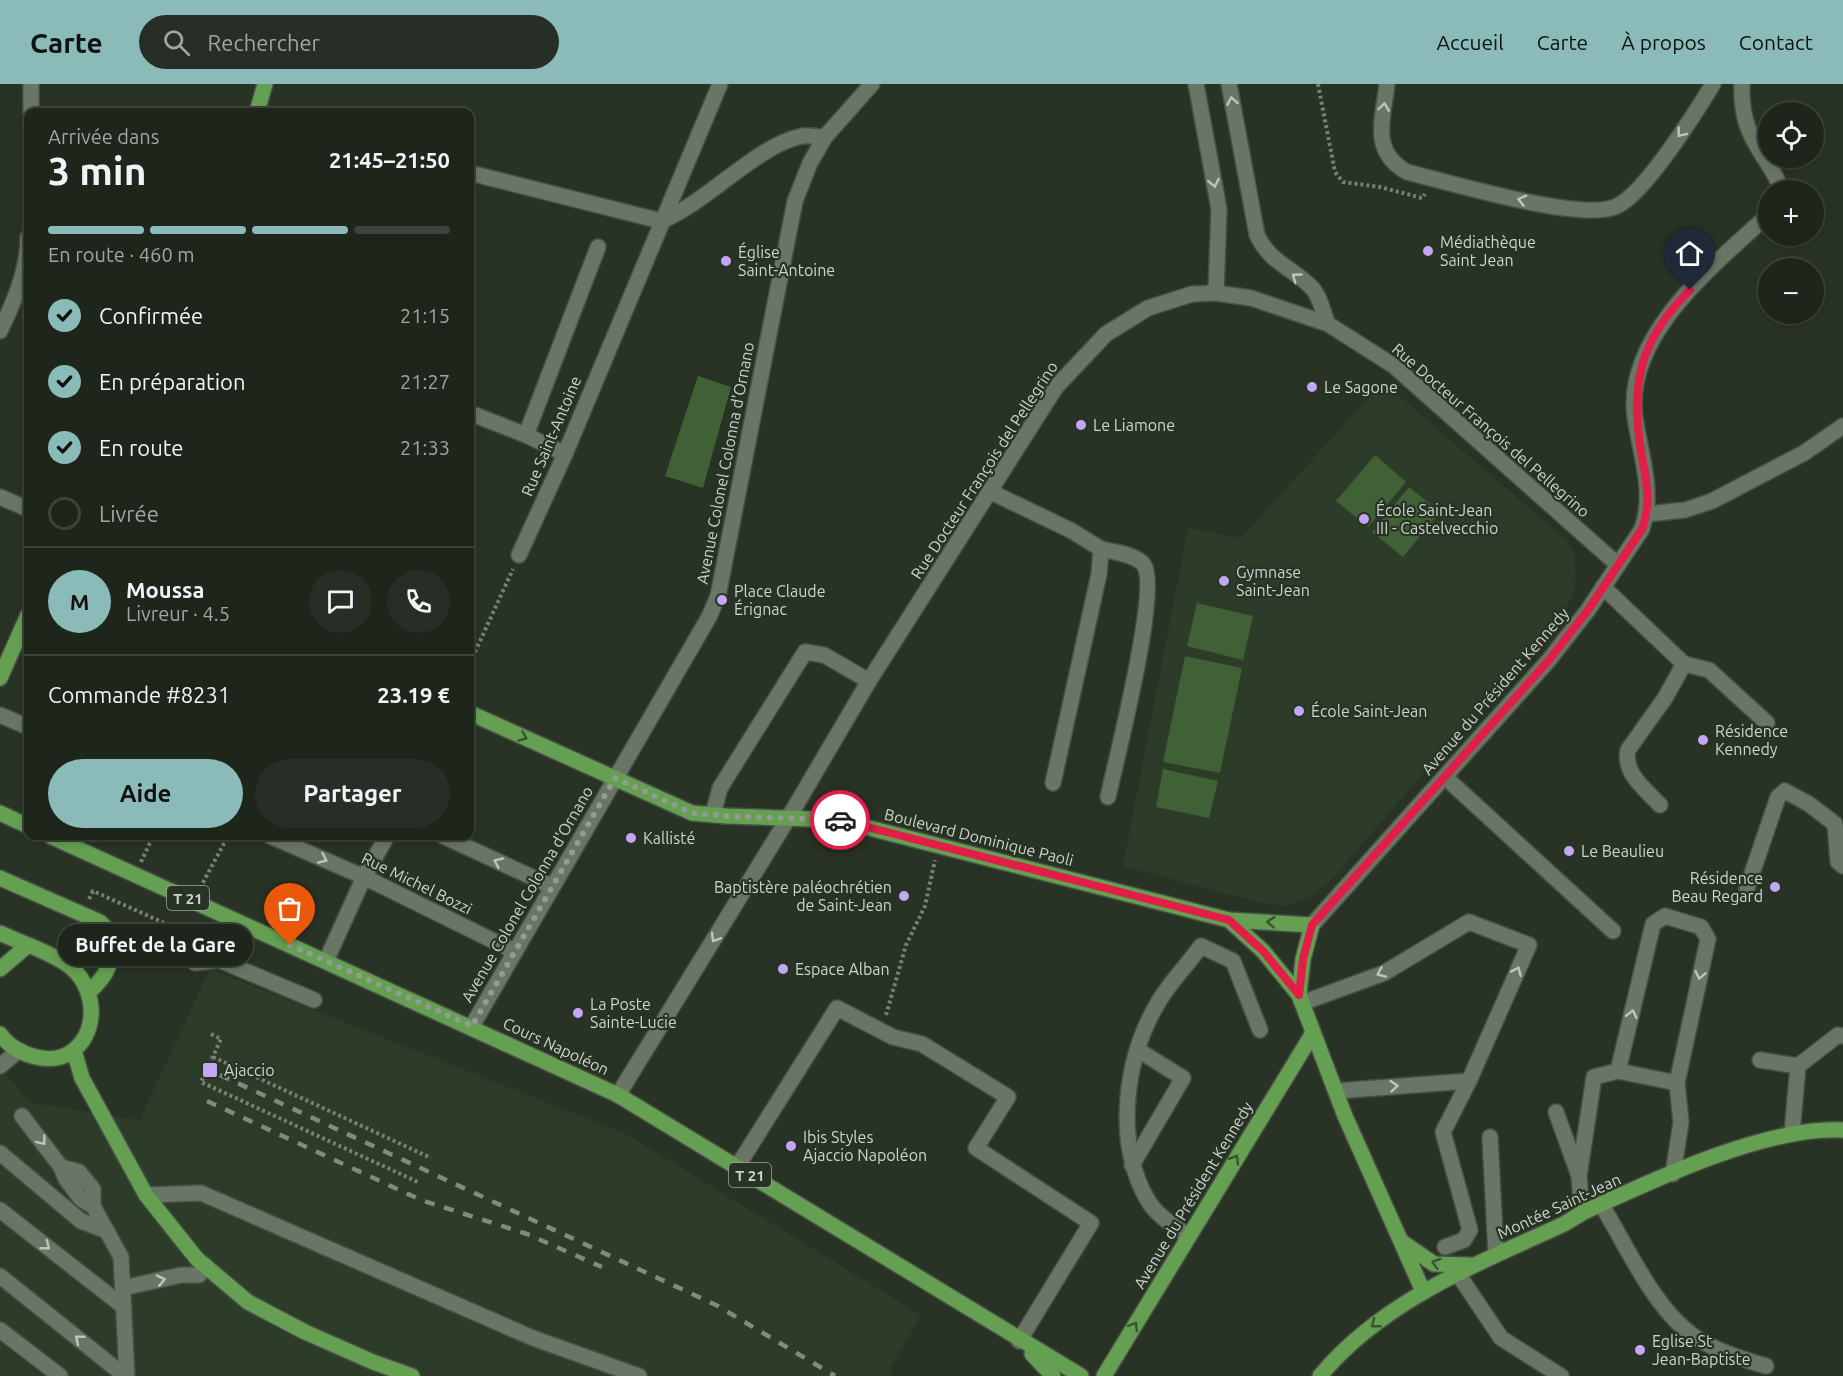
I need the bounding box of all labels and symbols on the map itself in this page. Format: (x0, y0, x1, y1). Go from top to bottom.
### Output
one-way arrow (1226, 96, 1239, 106)
one-way arrow (1378, 102, 1390, 111)
one-way arrow (1678, 127, 1689, 138)
one-way arrow (1207, 177, 1220, 187)
one-way arrow (1517, 195, 1527, 208)
pin (1664, 228, 1715, 290)
place label: Médiathèque Saint Jean (1440, 233, 1536, 269)
place label: Église Saint-Antoine (738, 241, 835, 279)
marker: Médiathèque Saint Jean (1421, 244, 1435, 258)
marker: Église Saint-Antoine (719, 254, 733, 268)
one-way arrow (1292, 273, 1303, 284)
street label: Rue Docteur François del Pellegrino (1389, 339, 1593, 521)
street label: Avenue Colonel Colonna d'Ornano (693, 340, 757, 586)
street label: Rue Docteur François del Pellegrino (907, 358, 1061, 582)
street label: Rue Saint-Antoine (518, 373, 584, 499)
place label: Le Sagone (1324, 378, 1398, 396)
marker: Le Sagone (1305, 380, 1319, 394)
place label: Le Liamone (1093, 416, 1175, 434)
marker: Le Liamone (1074, 418, 1088, 432)
place label: École Saint-Jean III - Castelvecchio (1376, 499, 1498, 537)
marker: École Saint-Jean III - Castelvecchio (1357, 512, 1371, 526)
place label: Gymnase Saint-Jean (1236, 563, 1310, 599)
marker: Gymnase Saint-Jean (1217, 574, 1231, 588)
place label: Place Claude Érignac (734, 582, 826, 618)
marker: Place Claude Érignac (715, 593, 729, 607)
street label: Avenue du Président Kennedy (1418, 604, 1572, 778)
place label: École Saint-Jean (1311, 700, 1427, 720)
marker: École Saint-Jean (1292, 704, 1306, 718)
place label: Résidence Kennedy (1715, 722, 1788, 758)
one-way arrow (517, 730, 528, 742)
marker: Résidence Kennedy (1696, 733, 1710, 747)
street label: Avenue Colonel Colonna d'Ornano (458, 783, 596, 1005)
courier (810, 790, 870, 850)
street label: Boulevard Dominique Paoli (883, 805, 1075, 869)
place label: Kallisté (643, 829, 695, 847)
marker: Kallisté (624, 831, 638, 845)
place label: Le Beaulieu (1581, 842, 1664, 860)
marker: Le Beaulieu (1562, 844, 1576, 858)
street label: Rue Michel Bozzi (359, 848, 475, 918)
one-way arrow (317, 852, 328, 864)
one-way arrow (494, 857, 505, 869)
place label: Résidence Beau Regard (1671, 869, 1763, 905)
place label: Baptistère paléochrétien de Saint-Jean (714, 878, 892, 914)
marker: Résidence Beau Regard (1768, 880, 1782, 894)
pin (264, 883, 315, 945)
road number: T 21 (167, 886, 209, 910)
marker: Baptistère paléochrétien de Saint-Jean (897, 889, 911, 903)
one-way arrow (1266, 916, 1275, 929)
callout: Buffet de la Gare (59, 924, 254, 966)
one-way arrow (710, 932, 722, 942)
place label: Espace Alban (795, 960, 890, 978)
marker: Espace Alban (776, 962, 790, 976)
one-way arrow (1377, 966, 1388, 978)
one-way arrow (1510, 967, 1522, 978)
one-way arrow (1694, 969, 1707, 979)
place label: La Poste Sainte-Lucie (590, 995, 677, 1031)
marker: La Poste Sainte-Lucie (571, 1006, 585, 1020)
one-way arrow (1624, 1009, 1637, 1019)
street label: Cours Napoléon (500, 1014, 612, 1078)
marker: Ajaccio (201, 1061, 219, 1079)
place label: Ajaccio (224, 1061, 275, 1079)
one-way arrow (1390, 1080, 1399, 1093)
street label: Avenue du Président Kennedy (1130, 1098, 1256, 1292)
place label: Ibis Styles Ajaccio Napoléon (803, 1128, 927, 1164)
one-way arrow (34, 1135, 45, 1146)
marker: Ibis Styles Ajaccio Napoléon (784, 1139, 798, 1153)
one-way arrow (1228, 1155, 1240, 1165)
road number: T 21 (729, 1163, 771, 1187)
street label: Montée Saint-Jean (1495, 1170, 1623, 1242)
one-way arrow (39, 1239, 50, 1250)
one-way arrow (1431, 1258, 1442, 1270)
one-way arrow (155, 1274, 165, 1287)
one-way arrow (1371, 1316, 1382, 1327)
one-way arrow (1127, 1322, 1139, 1332)
place label: Eglise St Jean-Baptiste (1652, 1332, 1751, 1368)
one-way arrow (75, 1336, 86, 1347)
marker: Eglise St Jean-Baptiste (1633, 1343, 1647, 1357)

